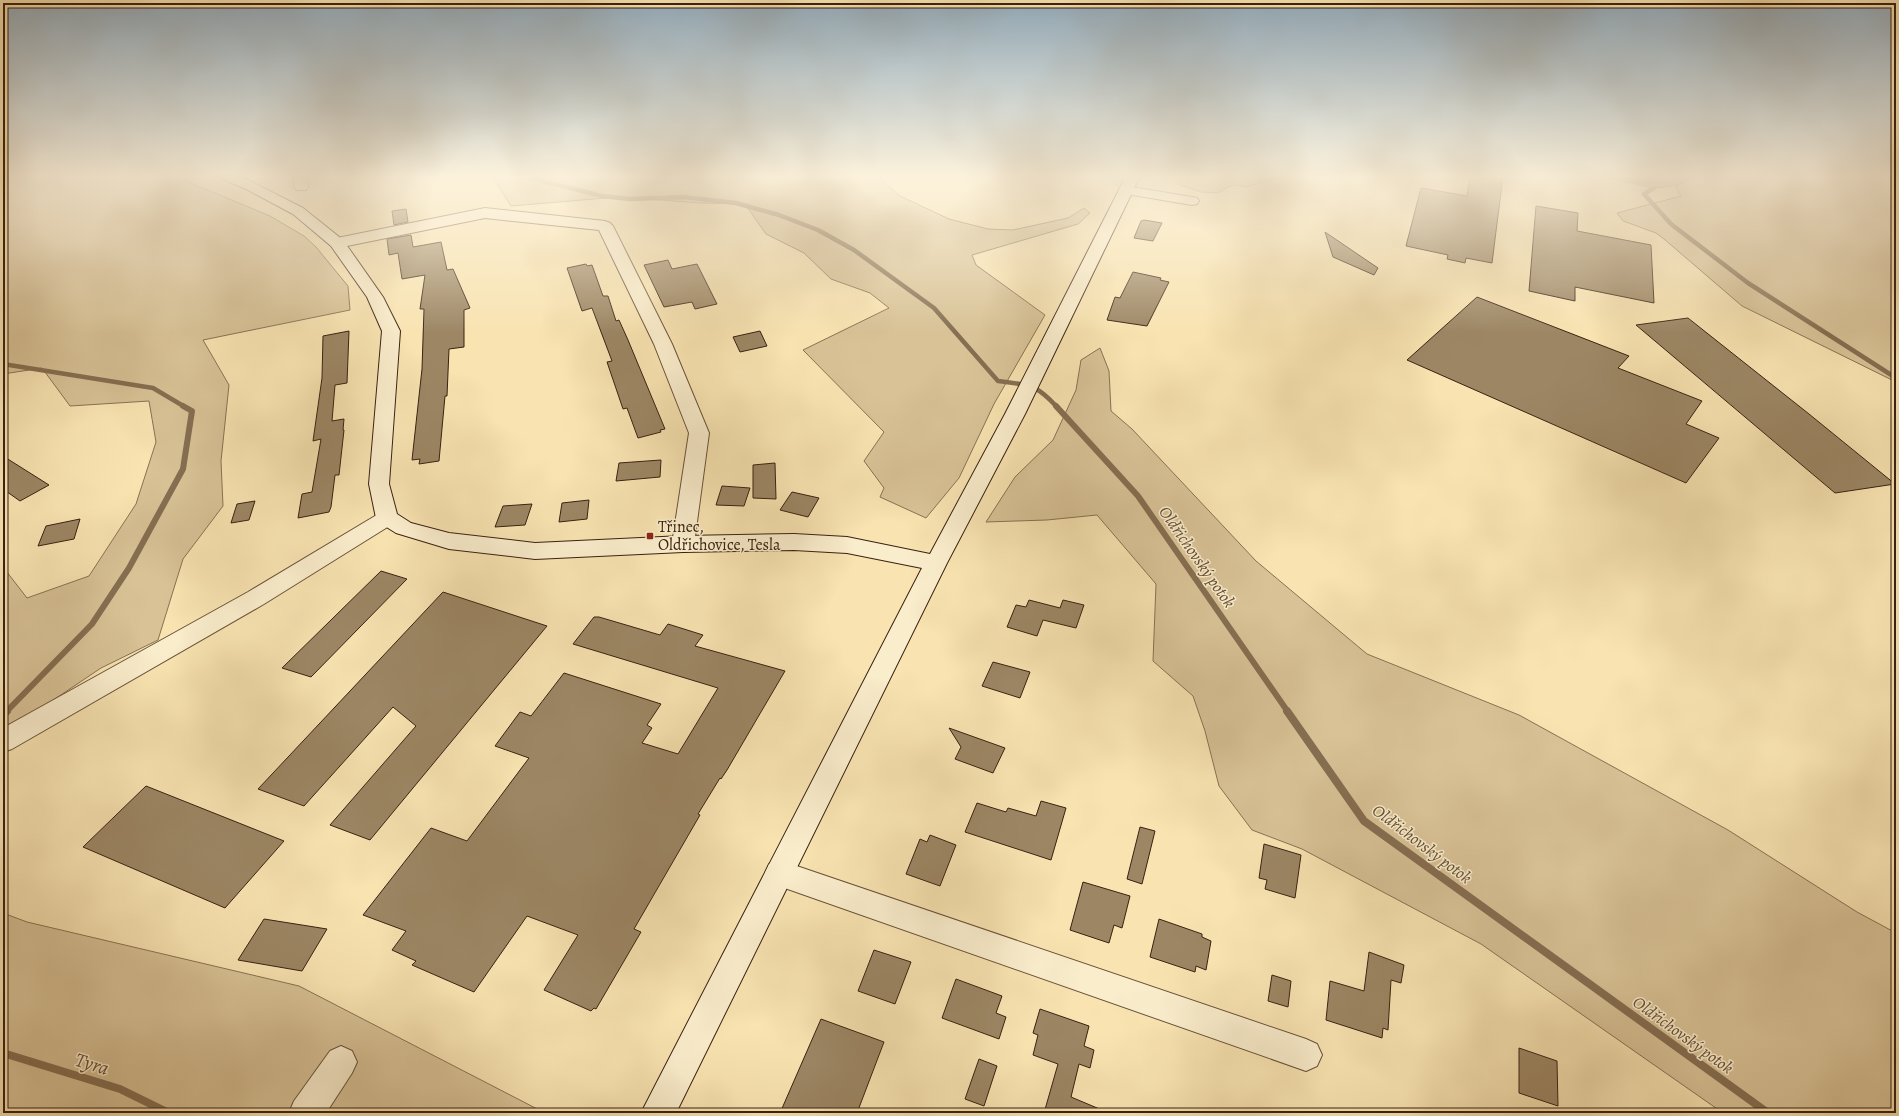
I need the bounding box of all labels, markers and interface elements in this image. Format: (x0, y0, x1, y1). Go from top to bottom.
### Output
water label: Oldřichovský potok (1153, 502, 1241, 613)
place label: Třinec, Oldřichovice, Tesla (658, 516, 781, 556)
marker: Třinec, Oldřichovice, Tesla (645, 531, 655, 541)
water label: Oldřichovský potok (1367, 799, 1477, 889)
water label: Oldřichovský potok (1628, 991, 1738, 1080)
water label: Tyra (72, 1046, 112, 1082)

